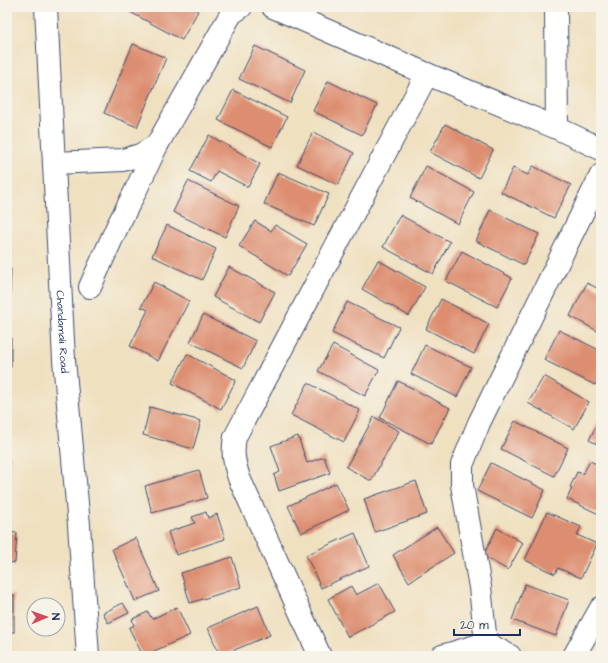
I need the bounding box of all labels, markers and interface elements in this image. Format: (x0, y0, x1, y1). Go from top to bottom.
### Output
street label: Chandamali Road (53, 290, 73, 374)
north arrow (26, 597, 66, 637)
scale bar (454, 611, 520, 637)
text: N (48, 613, 63, 620)
text: 20 m (460, 617, 489, 634)

